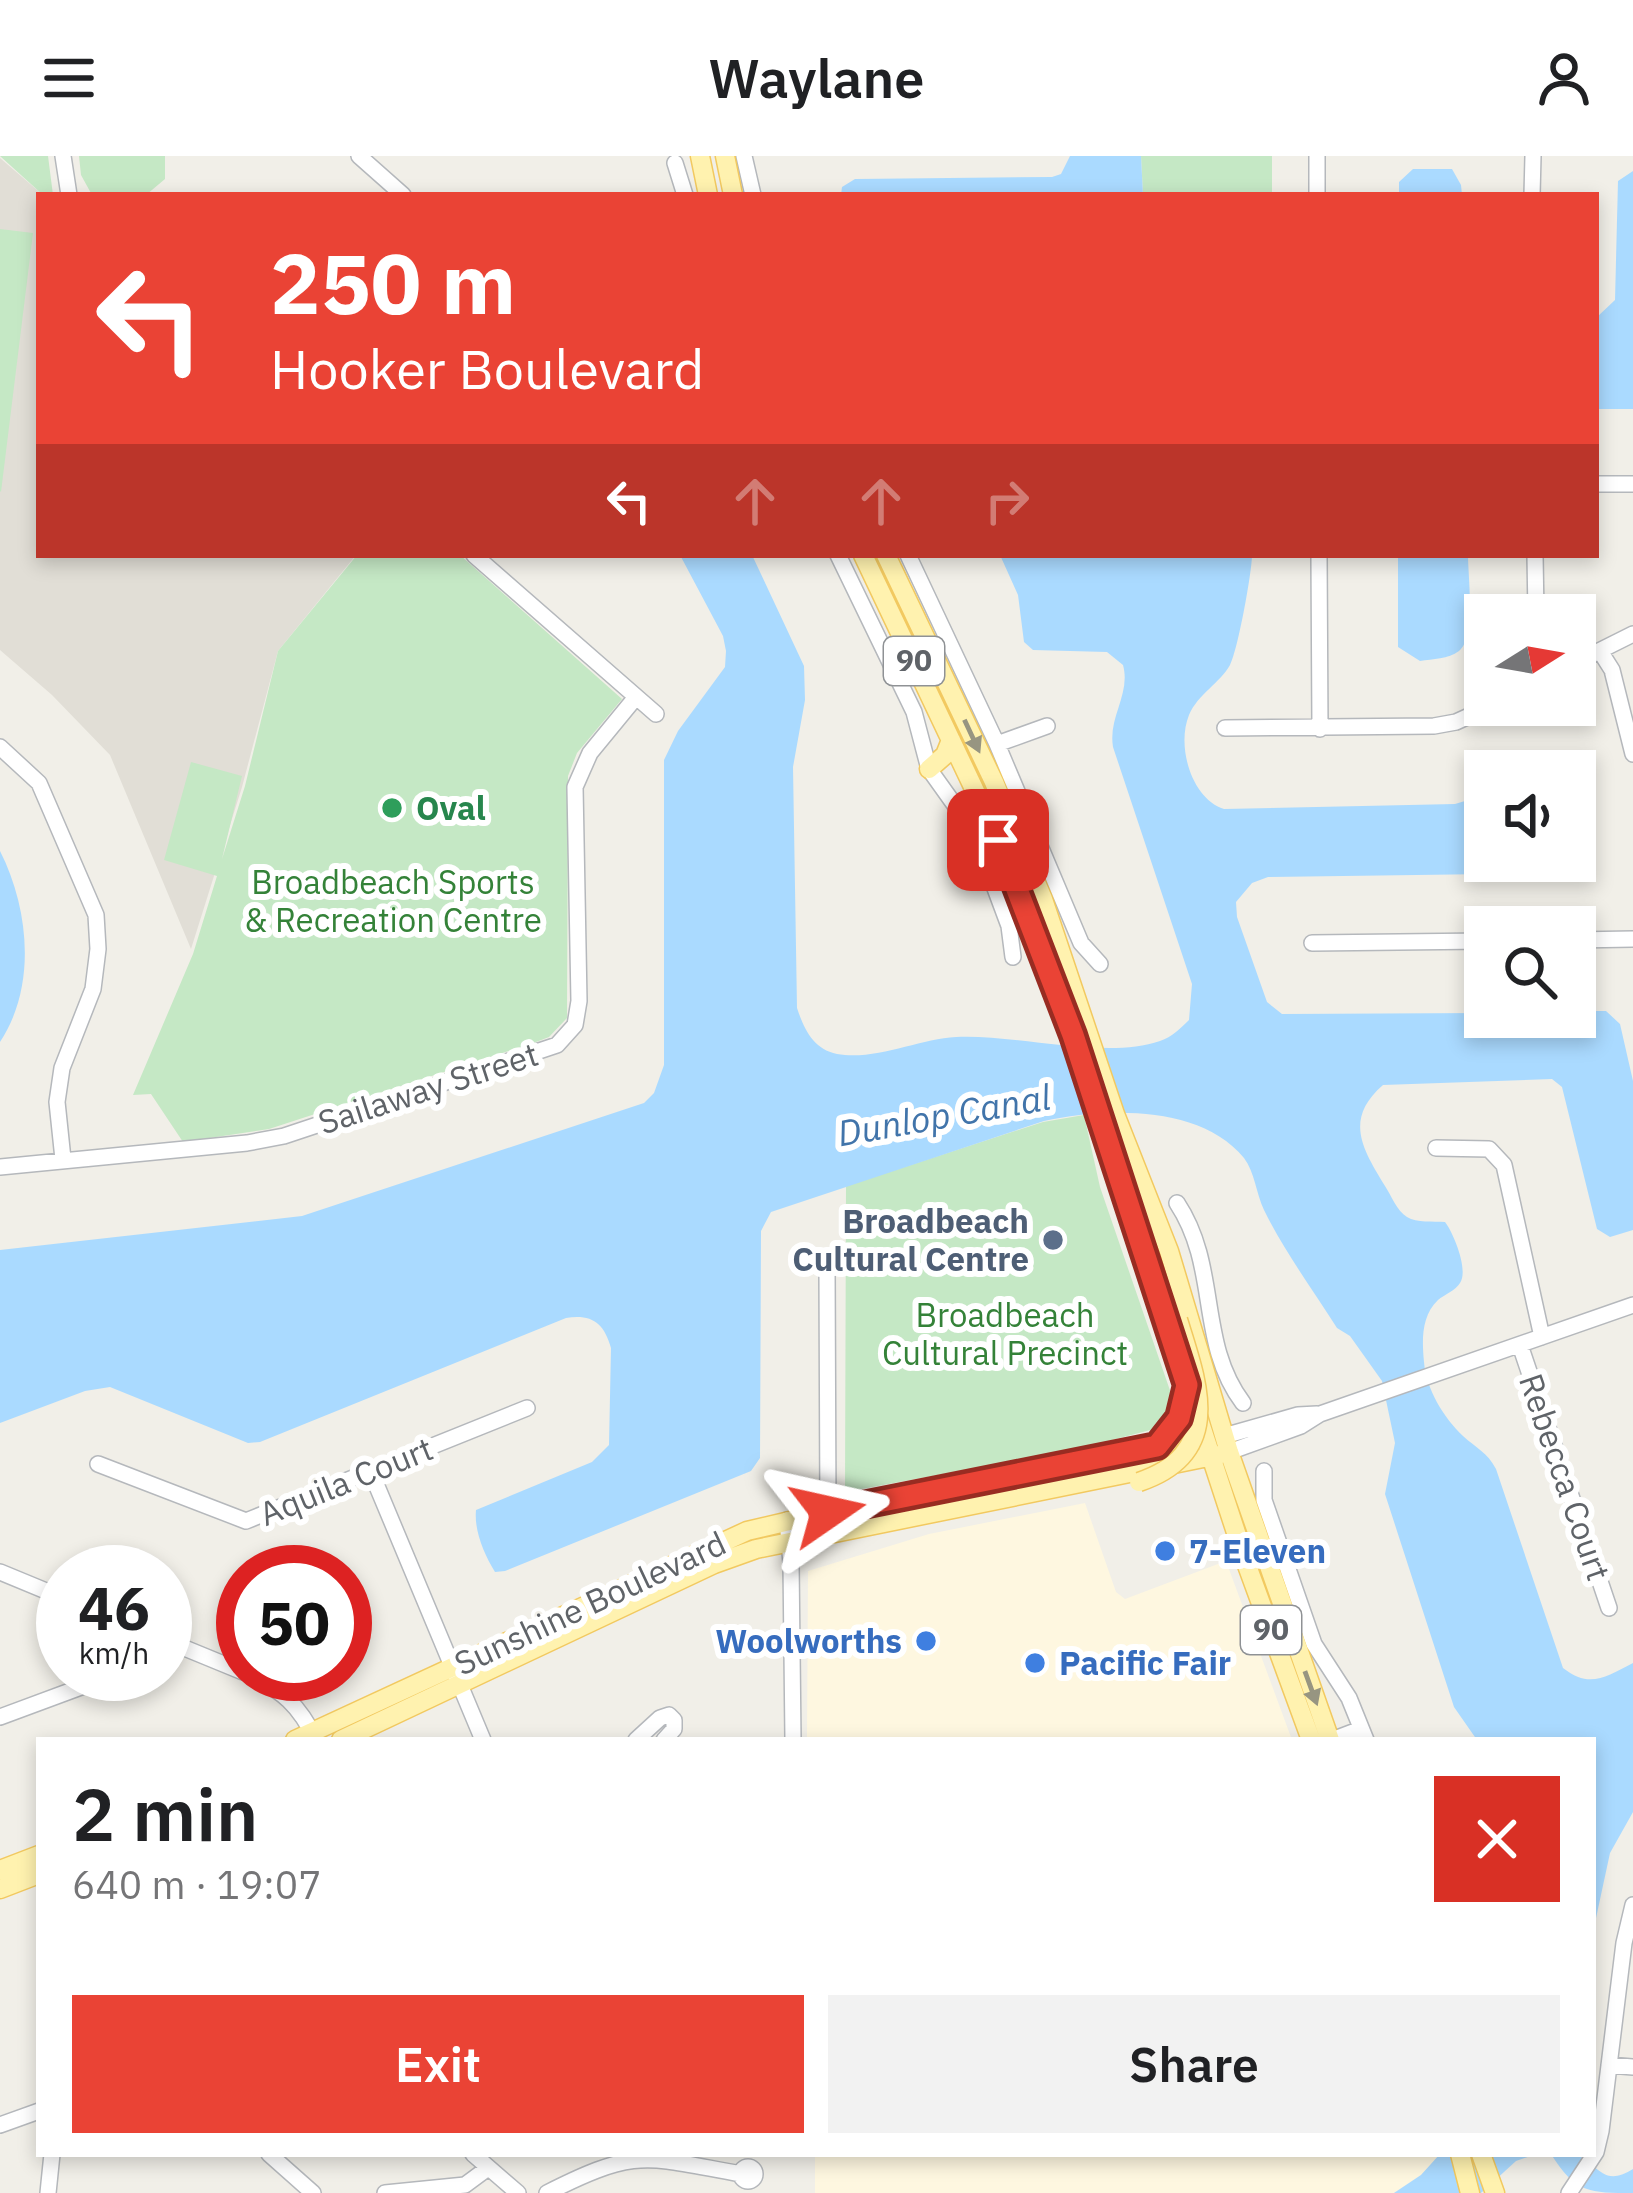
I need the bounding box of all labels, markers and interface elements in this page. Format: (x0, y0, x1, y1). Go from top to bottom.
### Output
text: Waylane (709, 43, 924, 113)
icon: menu (36, 45, 102, 111)
icon: person (1531, 45, 1597, 111)
text: 250 m (270, 228, 516, 337)
icon: left (72, 240, 228, 396)
text: Hooker Boulevard (270, 334, 704, 404)
icon: left (596, 468, 662, 534)
icon: ahead (722, 468, 788, 534)
icon: ahead (848, 468, 914, 534)
icon: right (974, 468, 1040, 534)
north arrow (1464, 594, 1596, 726)
map controls (1464, 594, 1596, 1038)
road number: 90 (884, 637, 944, 685)
one-way arrow (962, 719, 982, 754)
button: sound (1464, 750, 1596, 882)
place label: Oval (416, 786, 486, 829)
pin (947, 789, 1049, 891)
marker: Oval (379, 795, 405, 821)
icon: arrive (965, 807, 1031, 873)
park label: Broadbeach Sports & Recreation Centre (244, 860, 542, 941)
button: search (1464, 906, 1596, 1038)
street label: Sailaway Street (312, 1032, 543, 1143)
water label: Dunlop Canal (834, 1073, 1055, 1156)
place label: Broadbeach Cultural Centre (792, 1199, 1029, 1280)
marker: Broadbeach Cultural Centre (1040, 1227, 1066, 1253)
park label: Broadbeach Cultural Precinct (882, 1293, 1128, 1374)
street label: Rebecca Court (1510, 1368, 1621, 1586)
street label: Aquila Court (253, 1426, 439, 1535)
position arrow (765, 1449, 891, 1575)
street label: Sunshine Boulevard (447, 1521, 732, 1684)
place label: 7-Eleven (1189, 1529, 1326, 1572)
marker: 7-Eleven (1152, 1538, 1178, 1564)
speed limit sign: 50 (216, 1545, 372, 1701)
text: 46 (78, 1568, 150, 1647)
road number: 90 (1241, 1606, 1301, 1654)
place label: Woolworths (715, 1619, 902, 1662)
marker: Woolworths (913, 1628, 939, 1654)
text: km/h (79, 1633, 149, 1672)
place label: Pacific Fair (1059, 1641, 1231, 1684)
marker: Pacific Fair (1022, 1650, 1048, 1676)
one-way arrow (1303, 1670, 1321, 1706)
text: 2 min (72, 1767, 258, 1861)
button: close (1434, 1776, 1560, 1902)
text: 640 m · 19:07 (72, 1859, 322, 1910)
button: Exit (72, 1995, 804, 2133)
button: Share (828, 1995, 1560, 2133)

